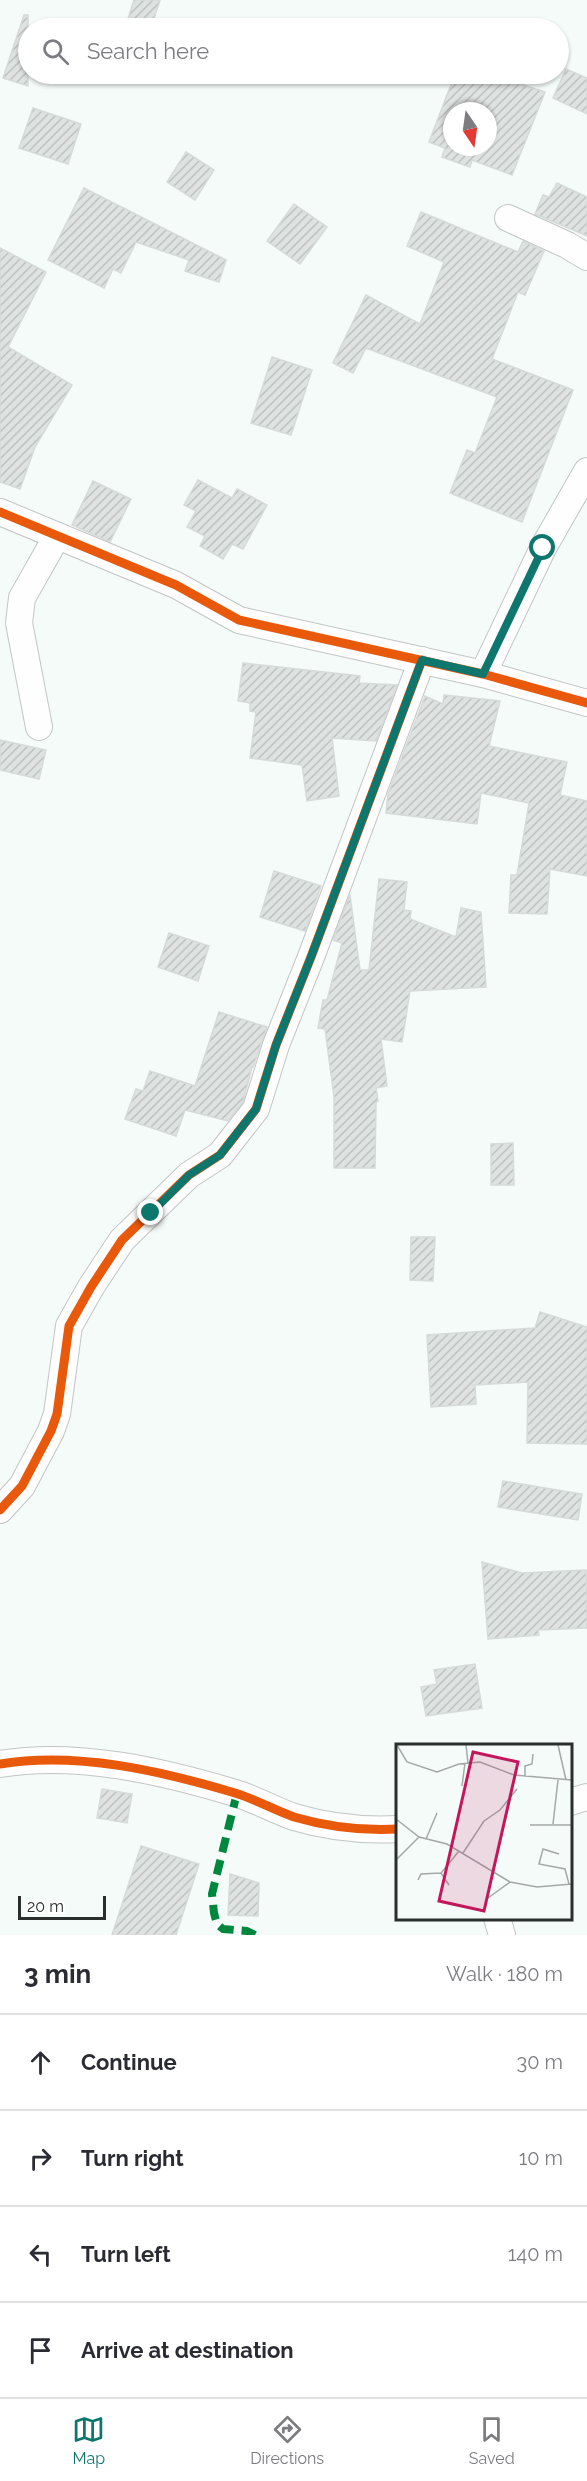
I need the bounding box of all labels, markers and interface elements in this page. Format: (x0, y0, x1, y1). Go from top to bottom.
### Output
search box (18, 18, 569, 84)
icon: search (39, 35, 72, 68)
text: Search here (87, 38, 209, 64)
north arrow (443, 102, 497, 156)
route start (529, 534, 555, 560)
route end (137, 1199, 163, 1225)
inset map (396, 1744, 572, 1920)
scale bar (18, 1893, 106, 1920)
text: 20 m (27, 1897, 64, 1916)
text: 3 min (24, 1959, 91, 1989)
text: Walk · 180 m (446, 1962, 563, 1986)
icon: ahead (24, 2046, 57, 2079)
text: Continue (81, 2049, 177, 2075)
text: 30 m (517, 2050, 563, 2074)
icon: right (24, 2142, 57, 2175)
text: Turn right (81, 2145, 184, 2171)
text: 10 m (519, 2146, 563, 2170)
icon: left (24, 2238, 57, 2271)
text: Turn left (81, 2241, 171, 2267)
text: 140 m (508, 2242, 563, 2266)
icon: arrive (24, 2334, 57, 2367)
text: Arrive at destination (81, 2337, 294, 2363)
tab: Map (72, 2413, 105, 2468)
tab: Directions (250, 2413, 324, 2468)
tab: Saved (469, 2413, 515, 2468)

